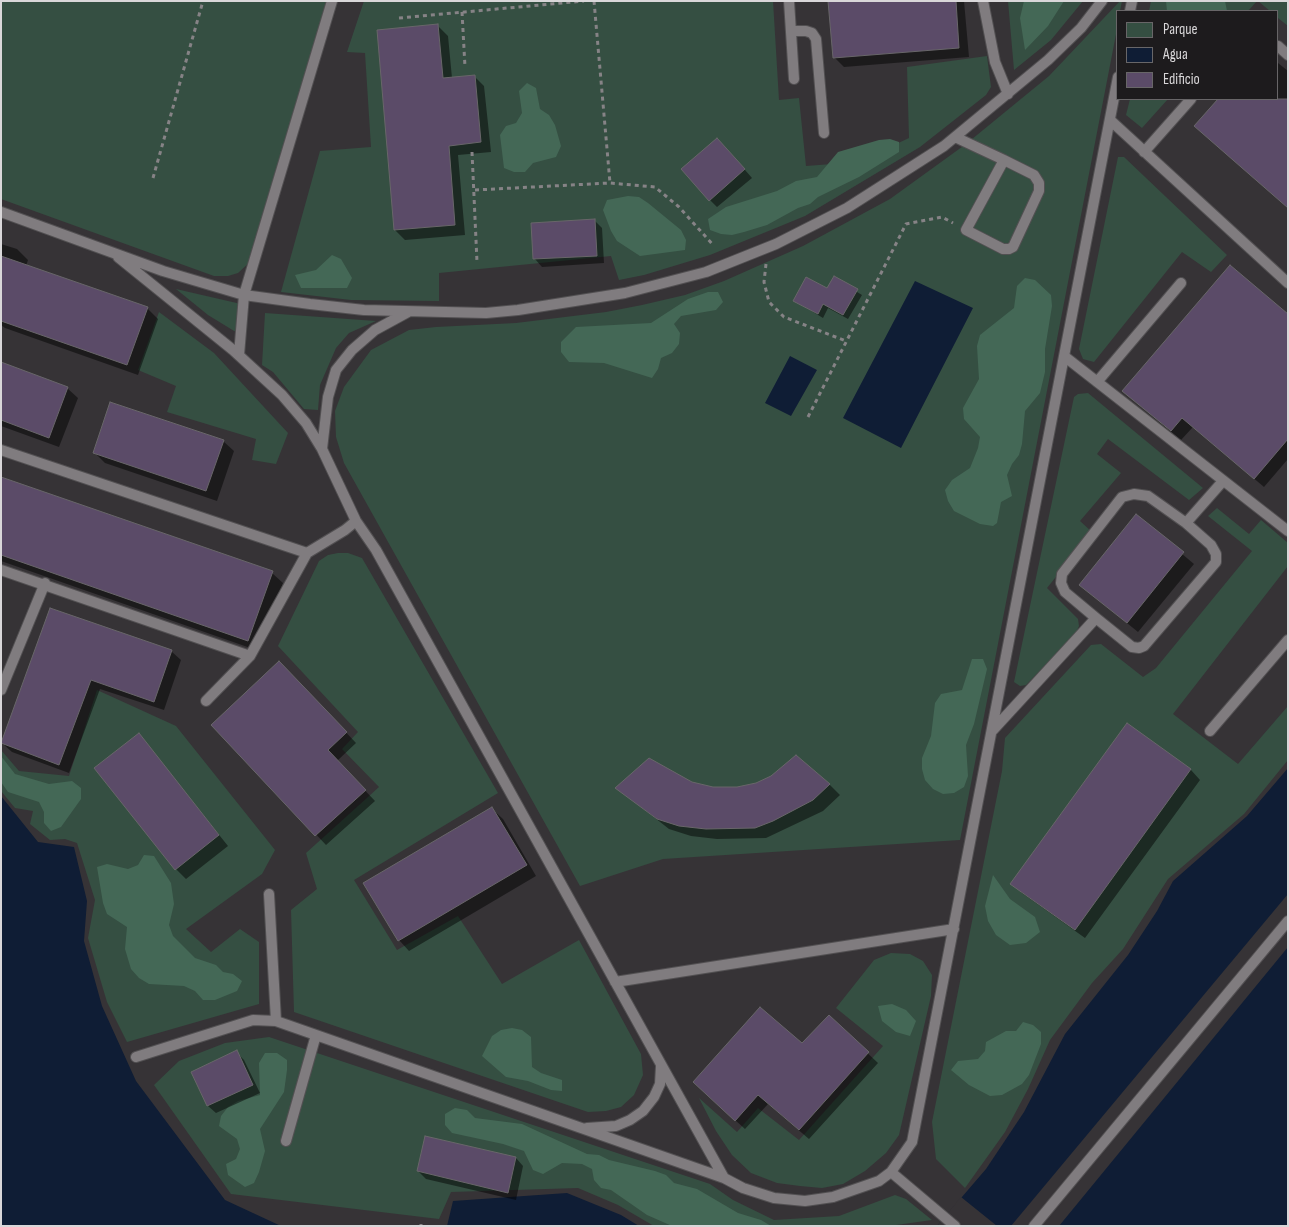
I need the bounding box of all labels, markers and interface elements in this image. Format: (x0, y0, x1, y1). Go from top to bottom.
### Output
legend (1116, 10, 1279, 100)
text: Parque (1163, 20, 1198, 39)
text: Agua (1163, 45, 1188, 64)
text: Edificio (1163, 70, 1200, 89)

